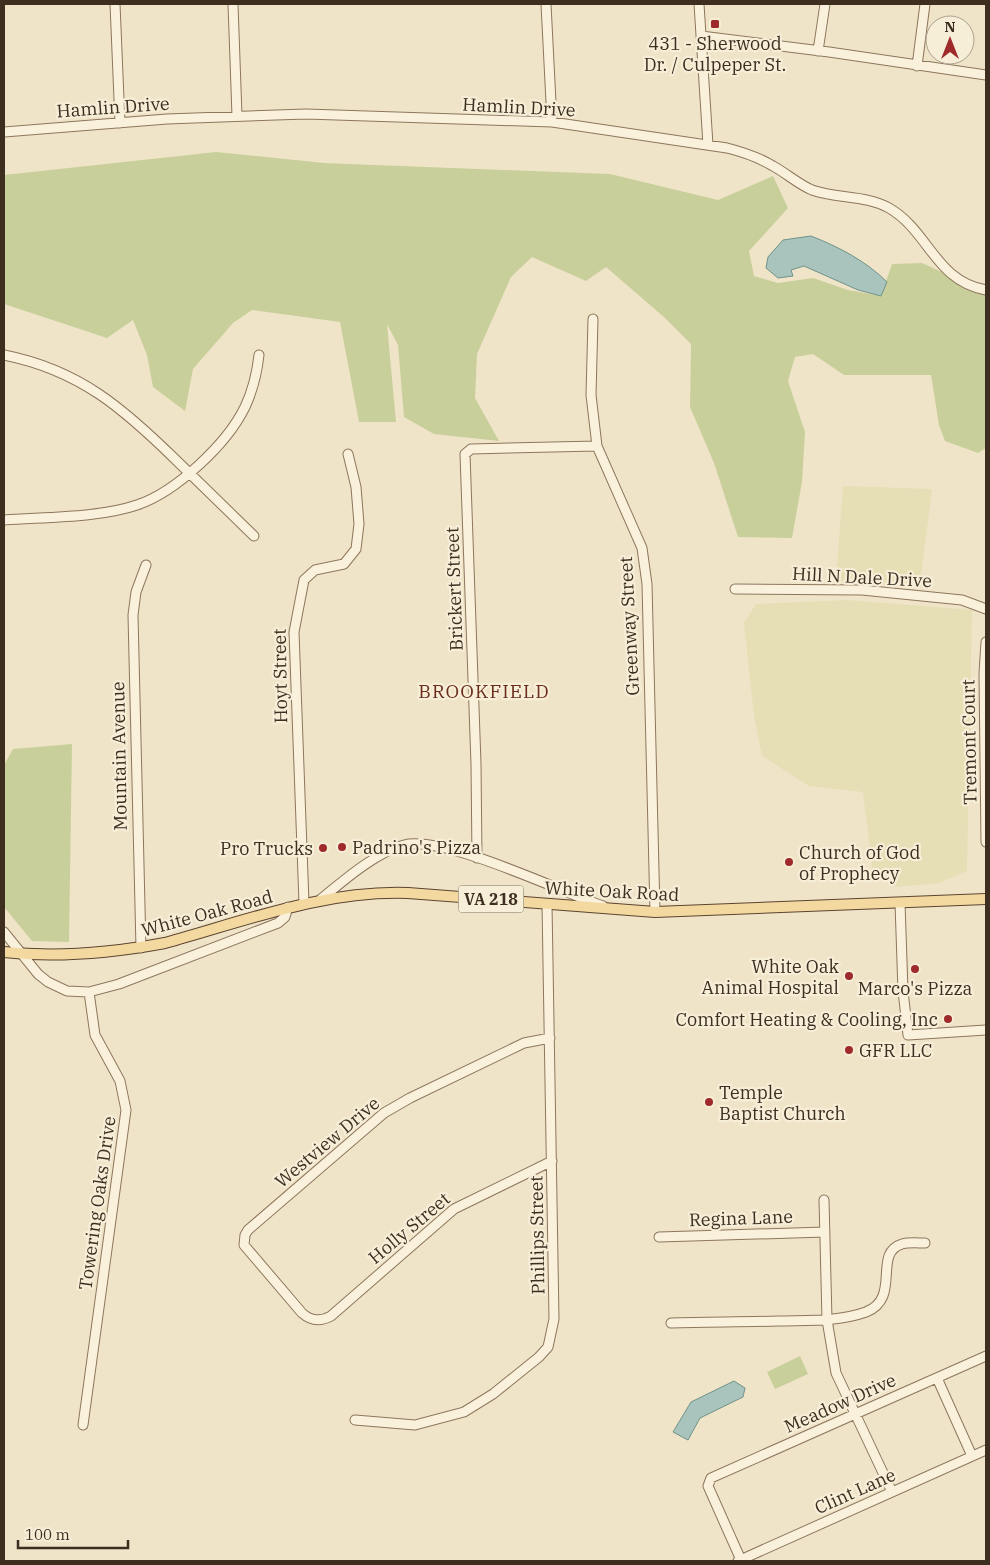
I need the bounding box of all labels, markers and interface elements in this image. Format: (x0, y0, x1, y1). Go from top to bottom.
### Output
north arrow (925, 15, 975, 65)
marker: 431 - Sherwood Dr. / Culpeper St. (709, 18, 721, 30)
text: N (944, 18, 956, 36)
place label: 431 - Sherwood Dr. / Culpeper St. (644, 32, 786, 76)
street label: Hamlin Drive (56, 92, 170, 122)
street label: Hamlin Drive (462, 93, 576, 121)
street label: Brickert Street (440, 527, 468, 651)
street label: Greenway Street (614, 556, 644, 696)
street label: Hill N Dale Drive (791, 562, 933, 592)
street label: Hoyt Street (268, 628, 292, 724)
district label: BROOKFIELD (418, 679, 550, 703)
street label: Tremont Court (956, 679, 982, 805)
street label: Mountain Avenue (106, 681, 132, 831)
place label: Padrino's Pizza (352, 836, 481, 859)
place label: Pro Trucks (220, 837, 313, 860)
marker: Padrino's Pizza (336, 841, 348, 853)
place label: Church of God of Prophecy (799, 841, 920, 885)
marker: Pro Trucks (317, 842, 329, 854)
marker: Church of God of Prophecy (783, 856, 795, 868)
street label: White Oak Road (544, 876, 680, 906)
street label: White Oak Road (139, 884, 275, 942)
road number: VA 218 (458, 886, 524, 912)
place label: White Oak Animal Hospital (702, 955, 839, 999)
marker: Marco's Pizza (909, 963, 921, 975)
marker: White Oak Animal Hospital (843, 970, 855, 982)
place label: Marco's Pizza (858, 977, 973, 1000)
place label: Comfort Heating & Cooling, Inc (676, 1008, 938, 1031)
marker: Comfort Heating & Cooling, Inc (942, 1013, 954, 1025)
place label: GFR LLC (859, 1039, 932, 1062)
marker: GFR LLC (843, 1044, 855, 1056)
place label: Temple Baptist Church (719, 1081, 846, 1125)
street label: Westview Drive (270, 1091, 384, 1193)
marker: Temple Baptist Church (703, 1096, 715, 1108)
street label: Towering Oaks Drive (73, 1115, 121, 1291)
street label: Phillips Street (524, 1175, 550, 1295)
street label: Holly Street (364, 1187, 454, 1269)
street label: Regina Lane (689, 1205, 793, 1231)
street label: Meadow Drive (781, 1368, 899, 1438)
street label: Clint Lane (811, 1463, 899, 1519)
scale bar (18, 1518, 128, 1550)
text: 100 m (25, 1525, 70, 1544)

